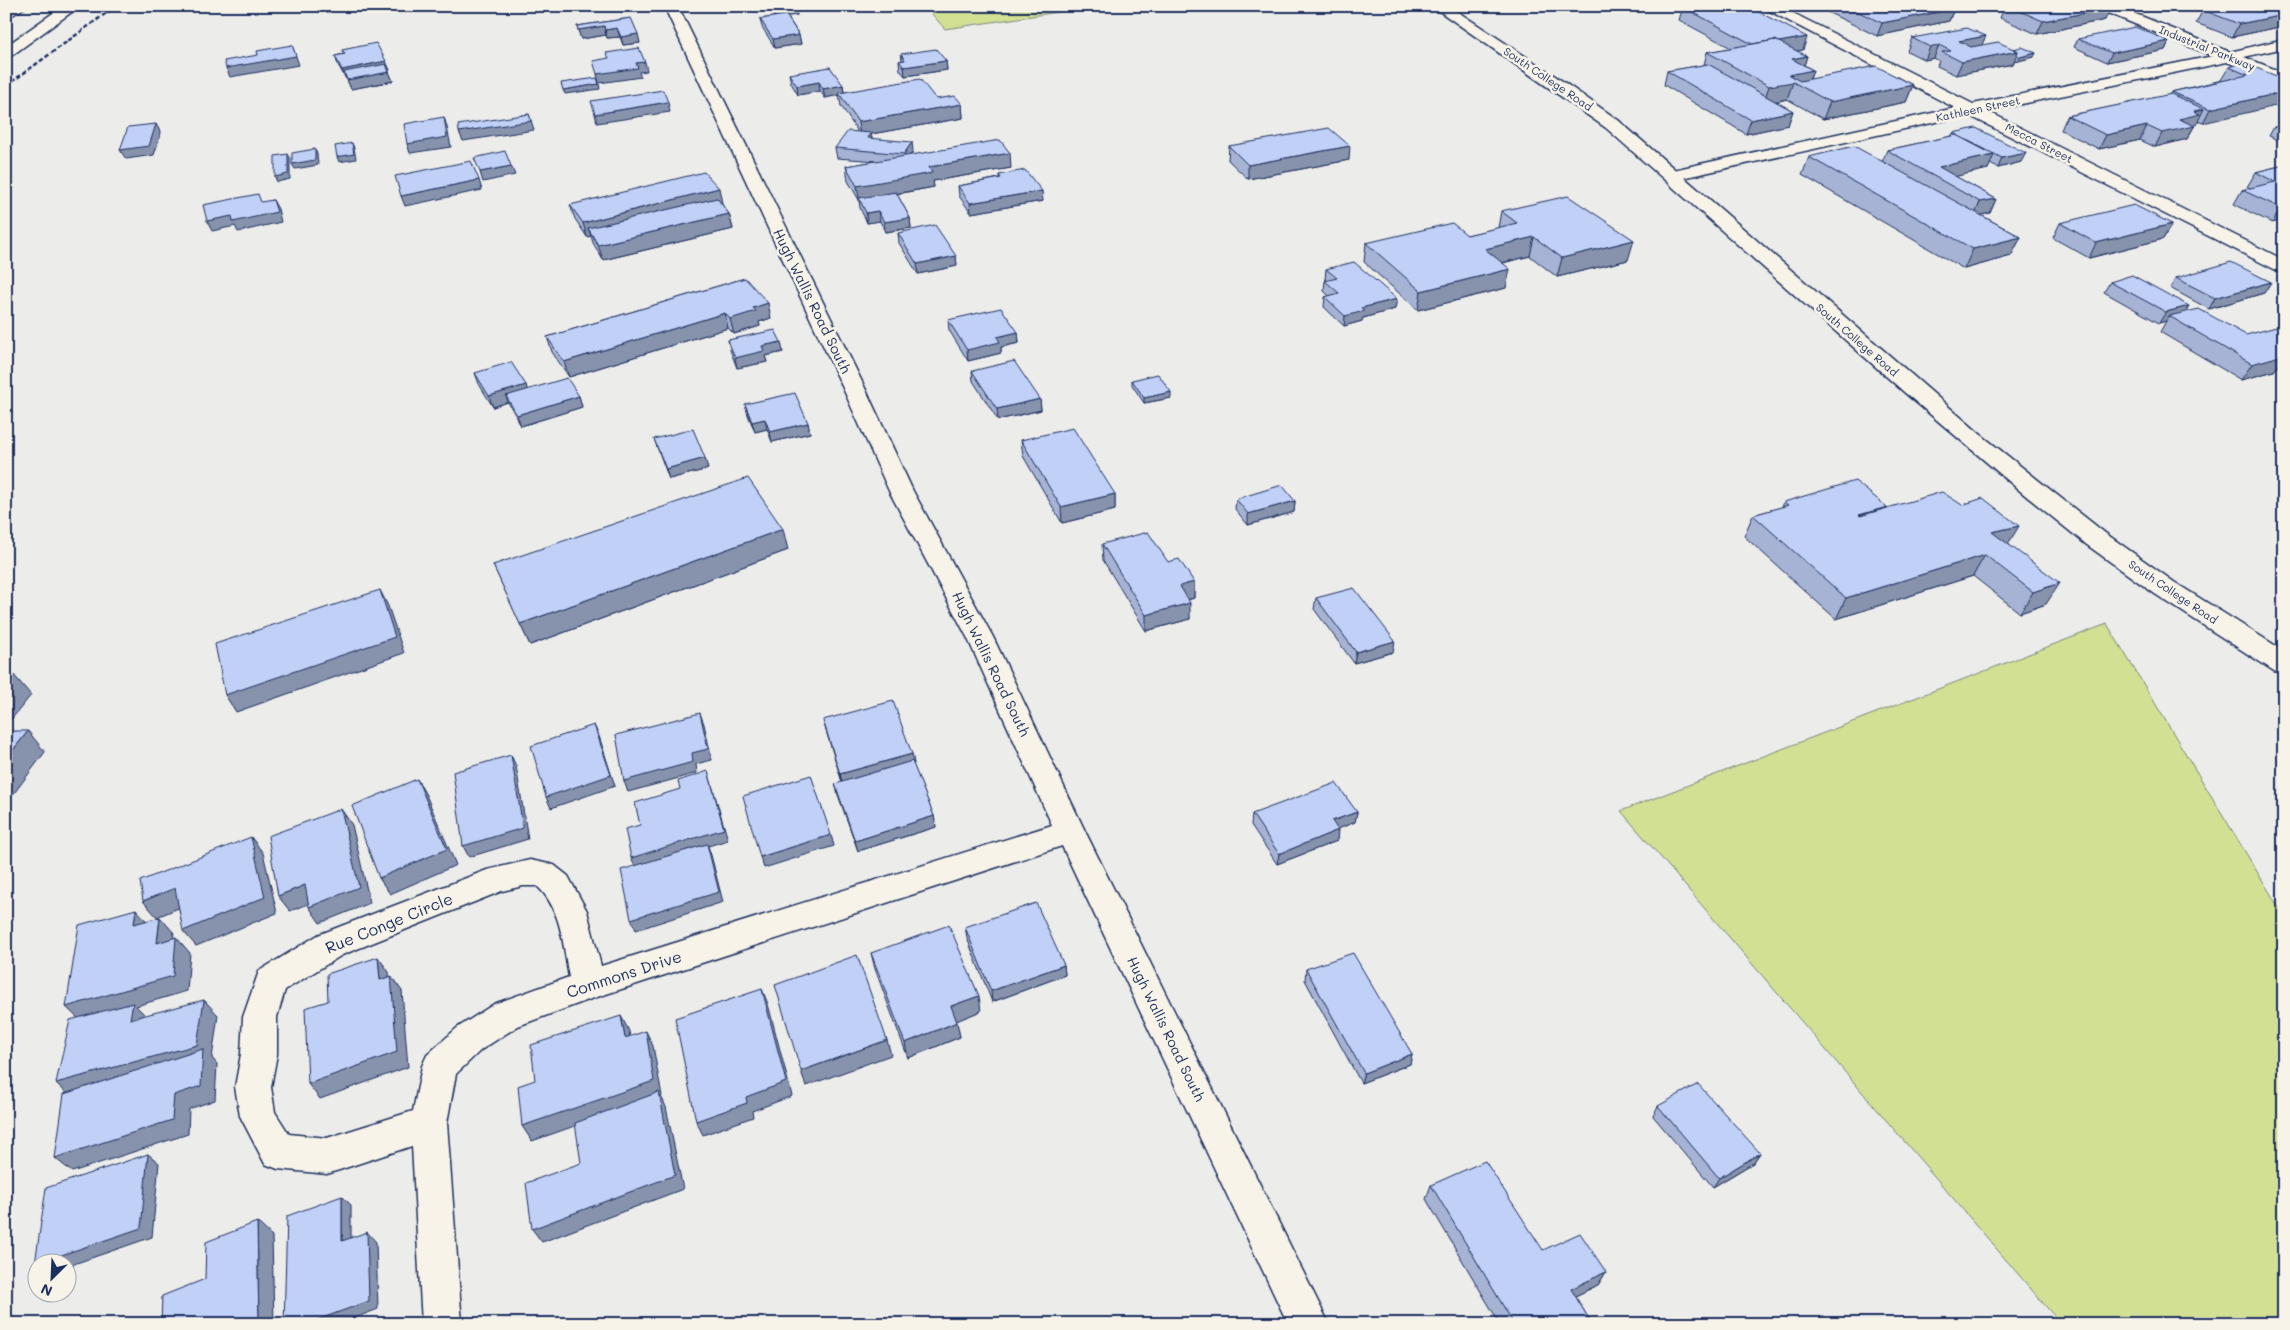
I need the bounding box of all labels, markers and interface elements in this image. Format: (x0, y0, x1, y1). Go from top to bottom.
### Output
street label: Industrial Parkway (2157, 21, 2258, 74)
street label: South College Road (1501, 43, 1596, 114)
street label: Kathleen Street (1934, 92, 2021, 125)
street label: Mecca Street (2003, 119, 2076, 166)
street label: Hugh Wallis Road South (769, 225, 856, 376)
street label: South College Road (1813, 300, 1902, 379)
street label: South College Road (2126, 556, 2221, 627)
street label: Hugh Wallis Road South (948, 588, 1035, 739)
street label: Rue Conge Circle (322, 887, 456, 958)
street label: Commons Drive (564, 945, 684, 1002)
street label: Hugh Wallis Road South (1123, 953, 1210, 1104)
north arrow (28, 1252, 78, 1302)
text: N (38, 1279, 55, 1301)

